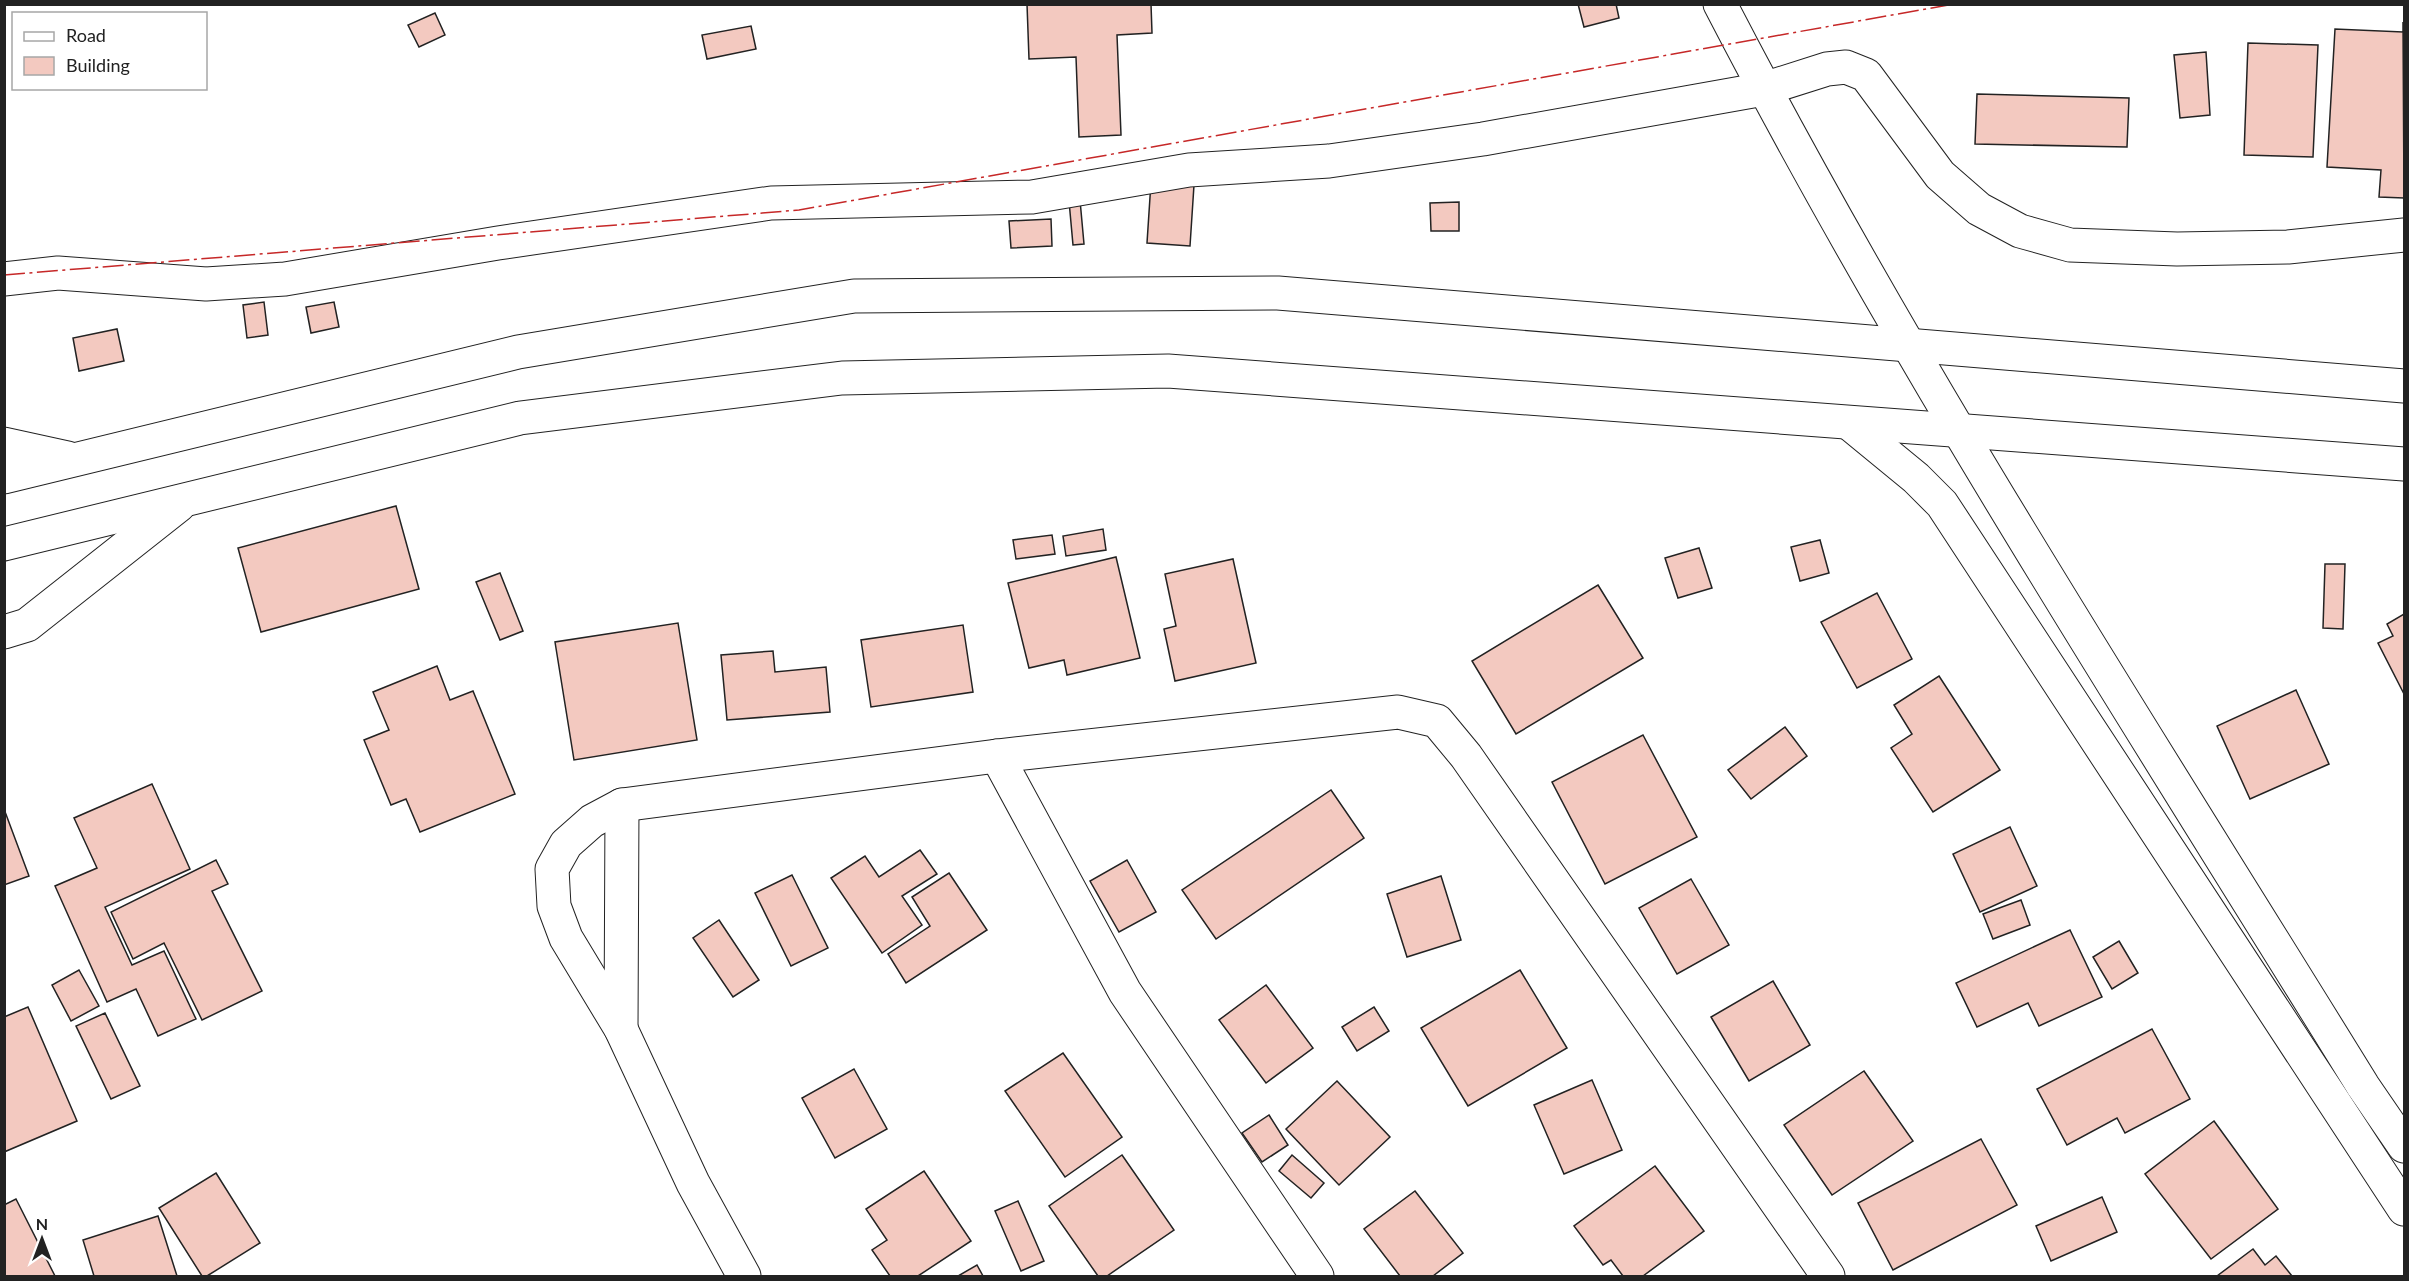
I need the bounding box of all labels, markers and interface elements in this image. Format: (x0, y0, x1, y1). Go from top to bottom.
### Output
legend (12, 12, 207, 90)
text: Road (66, 24, 106, 46)
text: Building (66, 54, 130, 76)
north arrow (12, 1209, 72, 1269)
text: N (36, 1214, 48, 1233)

